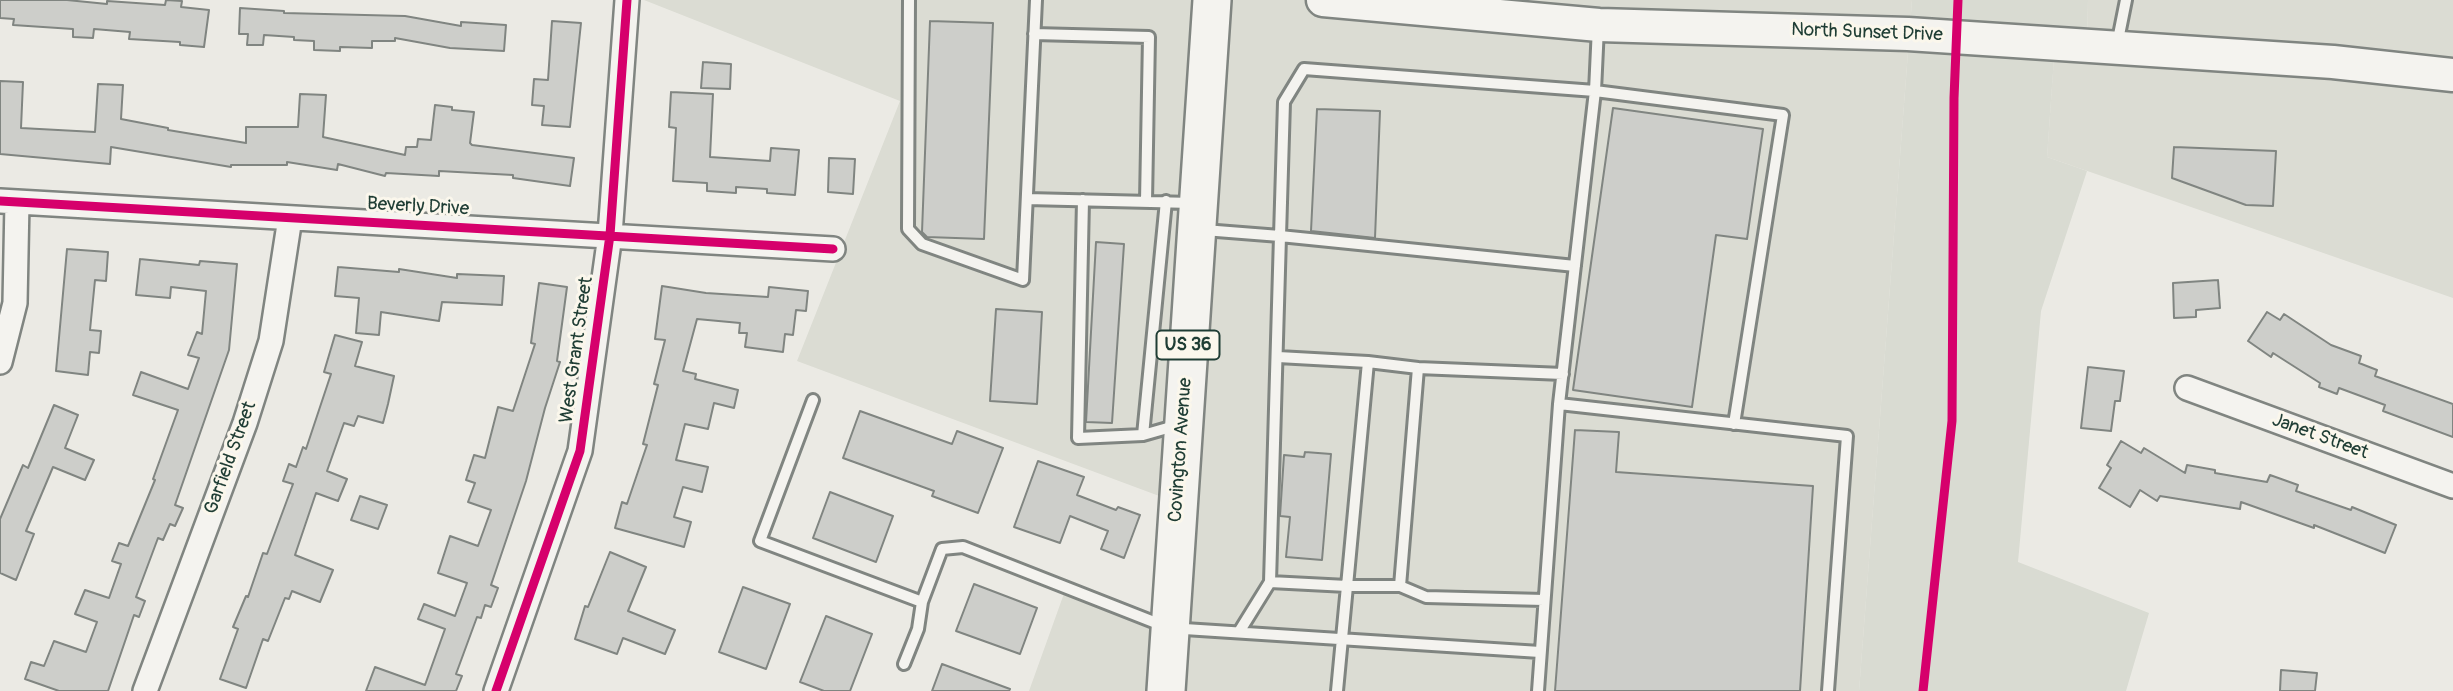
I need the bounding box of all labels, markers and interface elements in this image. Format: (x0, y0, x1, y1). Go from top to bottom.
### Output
street label: North Sunset Drive (1791, 19, 1943, 47)
street label: Beverly Drive (366, 193, 470, 221)
street label: West Grant Street (555, 275, 599, 425)
road number: US 36 (1156, 330, 1220, 360)
street label: Covington Avenue (1165, 377, 1197, 523)
street label: Garfield Street (200, 399, 262, 517)
street label: Janet Street (2269, 409, 2371, 465)

